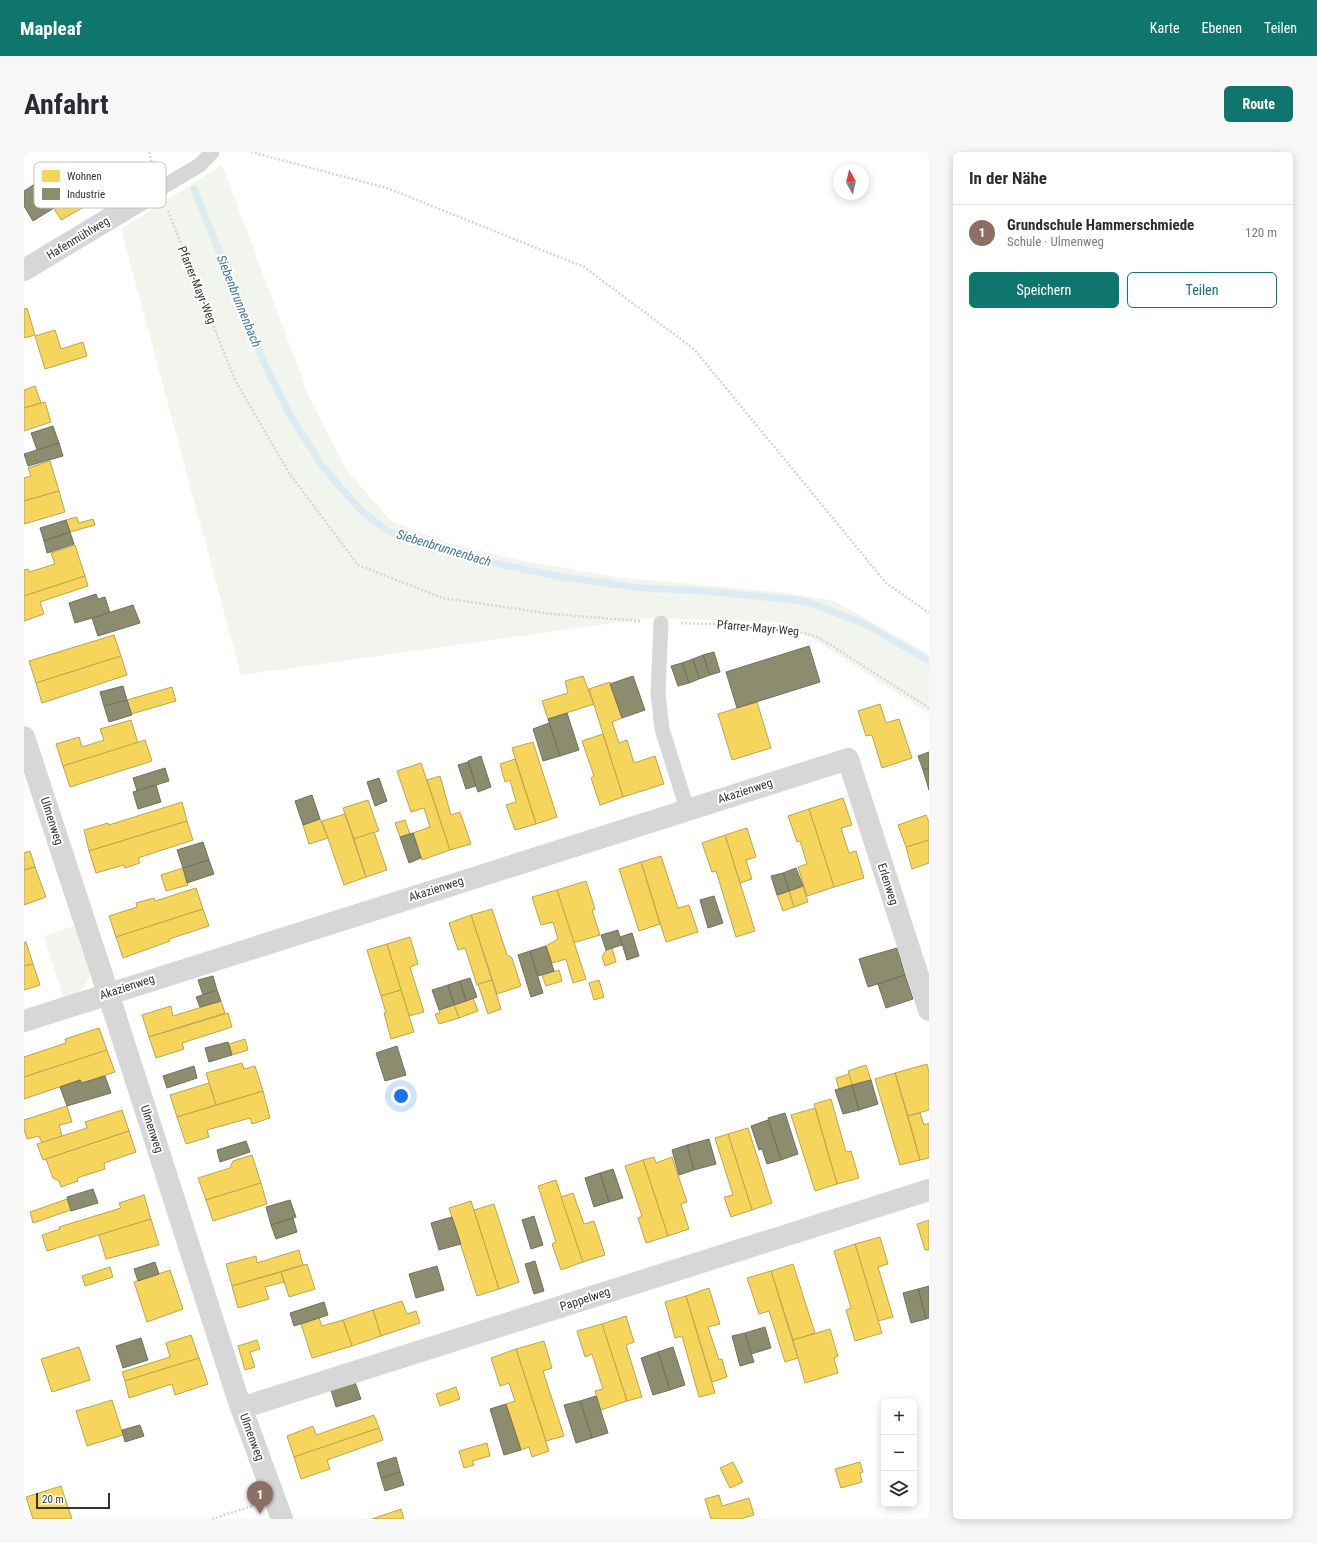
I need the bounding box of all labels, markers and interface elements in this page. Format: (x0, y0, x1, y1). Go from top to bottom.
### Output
text: Mapleaf (20, 17, 82, 40)
text: Karte (1150, 20, 1179, 36)
text: Ebenen (1201, 20, 1242, 36)
text: Teilen (1264, 20, 1297, 36)
button: Route (1224, 86, 1293, 122)
text: Anfahrt (24, 88, 109, 121)
legend (34, 162, 166, 208)
north arrow (833, 164, 869, 200)
text: In der Nähe (969, 168, 1047, 188)
text: Wohnen (67, 170, 102, 183)
text: Industrie (67, 188, 105, 201)
street label: Hafenmühlweg (44, 214, 112, 262)
text: Grundschule Hammerschmiede (1007, 216, 1194, 234)
text: 1 (979, 225, 985, 240)
text: 120 m (1245, 225, 1277, 240)
text: Schule · Ulmenweg (1007, 234, 1104, 249)
street label: Pfarrer-Mayr-Weg (175, 244, 219, 326)
water label: Siebenbrunnenbach (214, 253, 264, 349)
button: Speichern (969, 272, 1119, 308)
button: Teilen (1127, 272, 1277, 308)
water label: Siebenbrunnenbach (395, 526, 493, 570)
street label: Pfarrer-Mayr-Weg (716, 617, 800, 639)
street label: Akazienweg (716, 776, 774, 806)
street label: Ulmenweg (38, 795, 66, 847)
street label: Erlenweg (875, 861, 901, 907)
street label: Akazienweg (407, 874, 465, 904)
street label: Akazienweg (98, 972, 156, 1002)
your location (391, 1086, 411, 1106)
street label: Ulmenweg (138, 1103, 166, 1155)
street label: Pappelweg (558, 1284, 612, 1314)
map controls (881, 1399, 917, 1507)
button: + (881, 1399, 917, 1435)
street label: Ulmenweg (237, 1411, 267, 1463)
button: − (881, 1435, 917, 1471)
button: layers (881, 1471, 917, 1507)
pin: 1 (247, 1481, 273, 1514)
scale bar (36, 1491, 110, 1510)
text: 20 m (42, 1493, 64, 1506)

